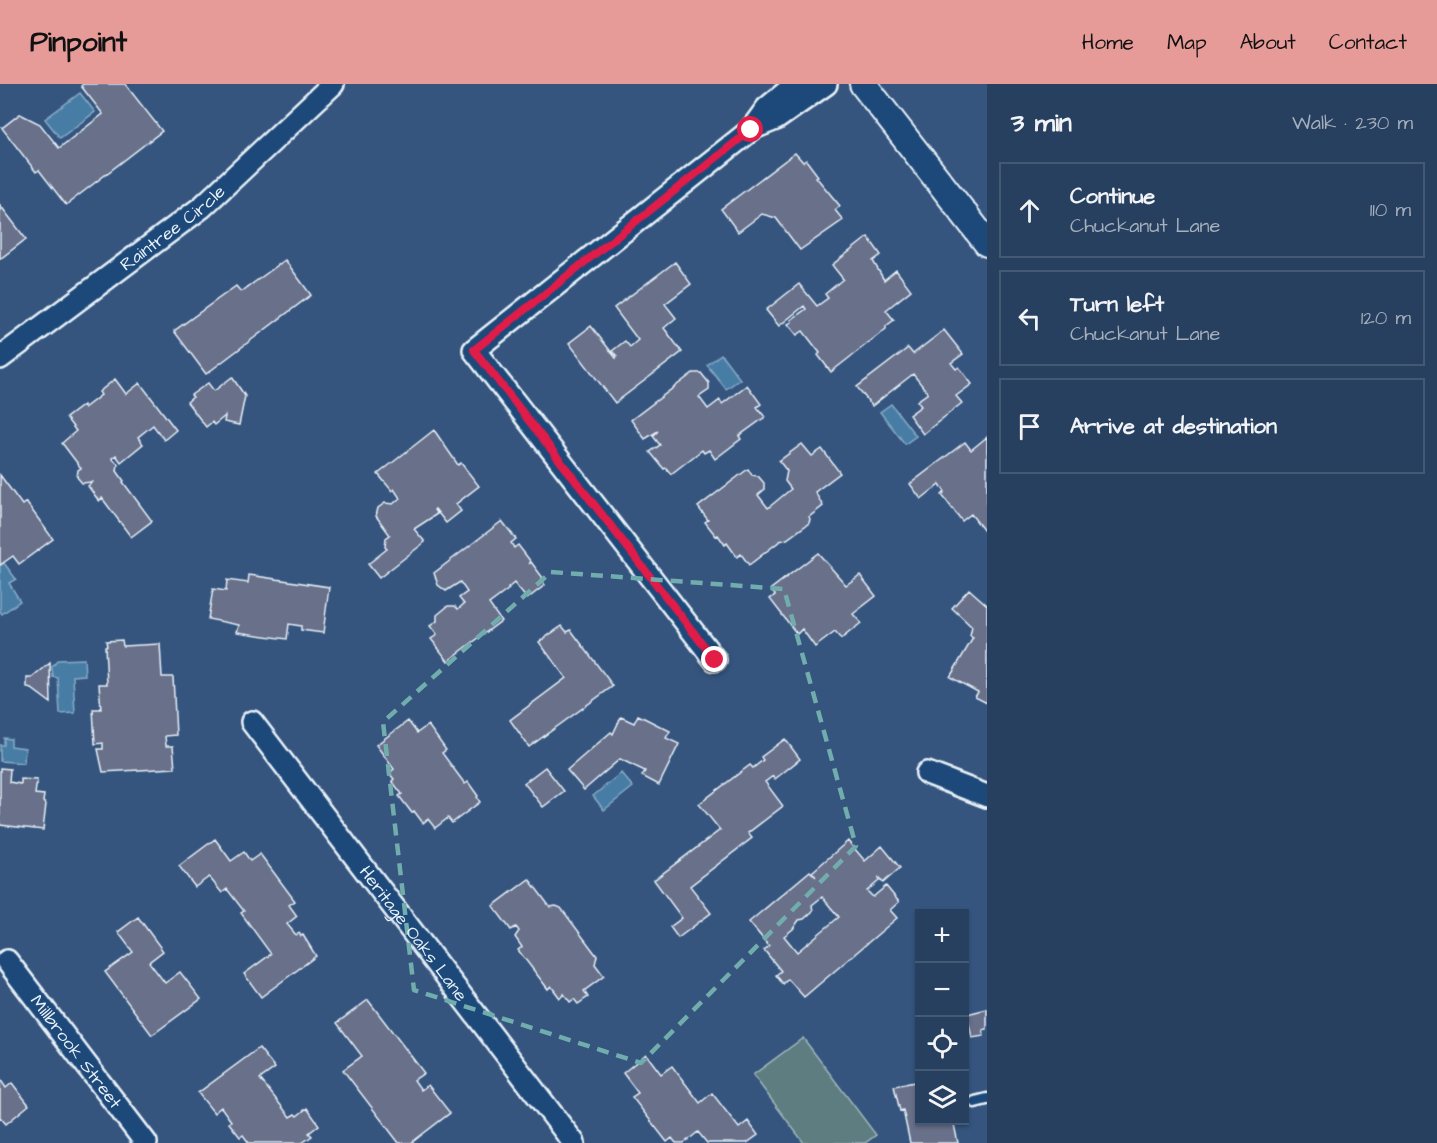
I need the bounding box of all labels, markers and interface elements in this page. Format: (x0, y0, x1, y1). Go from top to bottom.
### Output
text: Pinpoint (30, 23, 127, 62)
text: Home (1082, 28, 1134, 57)
text: Map (1167, 28, 1207, 57)
text: About (1240, 28, 1296, 57)
text: Contact (1329, 28, 1407, 57)
text: 3 min (1011, 105, 1072, 141)
text: Walk · 230 m (1292, 109, 1413, 137)
route start (737, 116, 763, 142)
street label: Raintree Circle (115, 179, 231, 277)
text: Continue (1070, 181, 1155, 212)
icon: ahead (1013, 194, 1046, 227)
text: 110 m (1370, 196, 1411, 224)
text: Chuckanut Lane (1070, 212, 1220, 240)
text: Turn left (1070, 289, 1164, 320)
icon: left (1013, 302, 1046, 335)
text: 120 m (1361, 304, 1411, 332)
text: Chuckanut Lane (1070, 320, 1220, 348)
icon: arrive (1013, 410, 1046, 443)
text: Arrive at destination (1070, 411, 1277, 442)
route end (701, 646, 727, 672)
street label: Heritage Oaks Lane (354, 860, 474, 1007)
map controls (915, 909, 969, 1125)
button: + (915, 909, 969, 963)
button: − (915, 963, 969, 1017)
street label: Millbrook Street (25, 989, 128, 1114)
button: locate (915, 1017, 969, 1071)
button: layers (915, 1071, 969, 1125)

